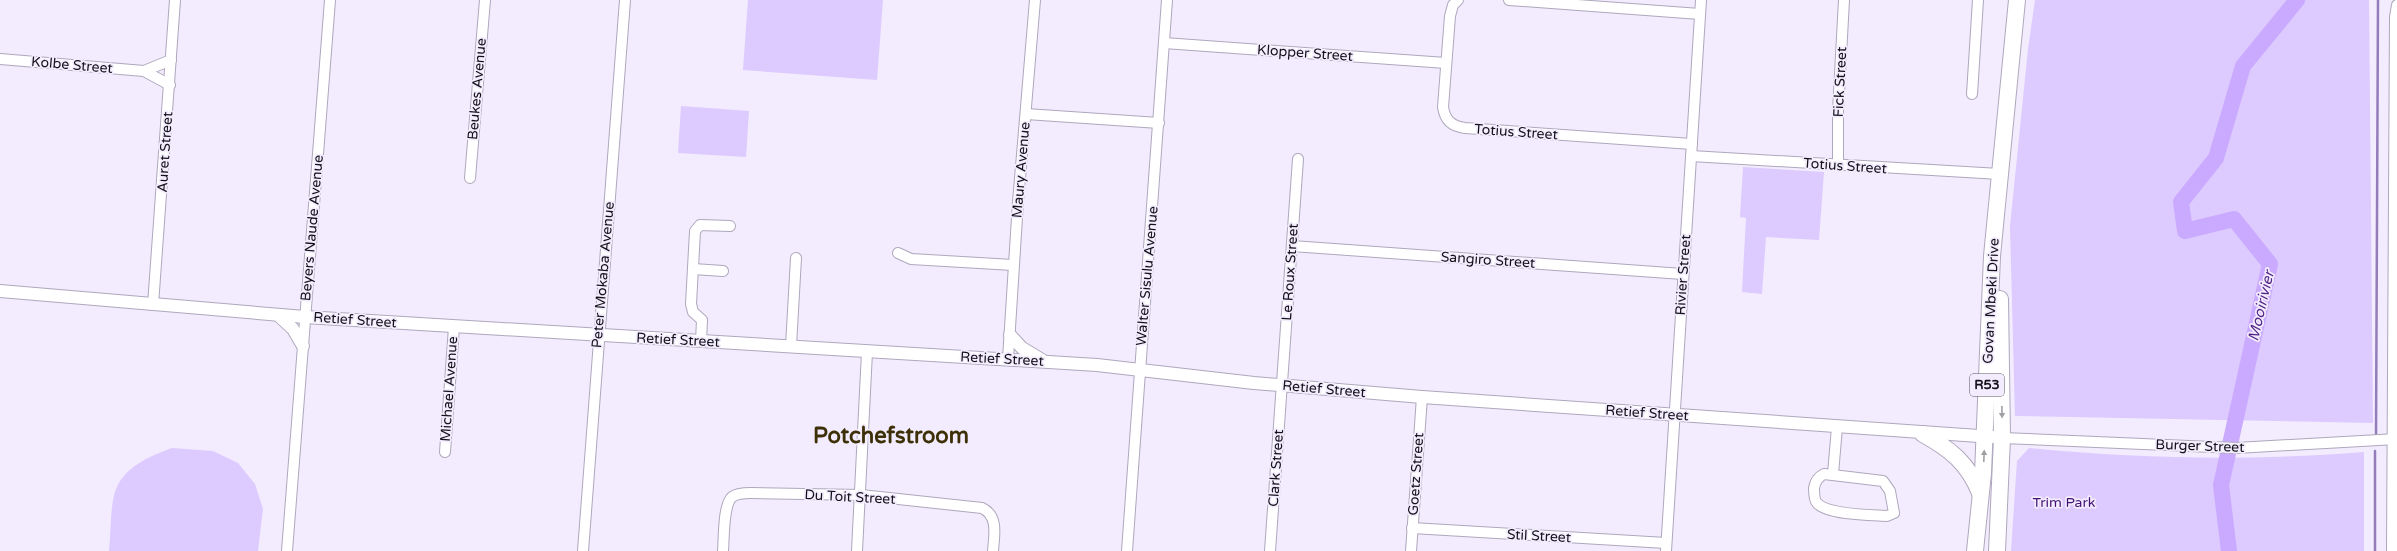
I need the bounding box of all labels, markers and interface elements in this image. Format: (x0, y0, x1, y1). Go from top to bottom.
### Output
street label: Beukes Avenue (464, 37, 490, 141)
street label: Klopper Street (1257, 41, 1354, 65)
street label: Fick Street (1830, 46, 1850, 118)
street label: Kolbe Street (31, 53, 114, 77)
street label: Auret Street (154, 110, 176, 193)
street label: Maury Avenue (1008, 121, 1034, 219)
street label: Totius Street (1474, 121, 1559, 143)
street label: Beyers Naude Avenue (297, 154, 327, 302)
street label: Totius Street (1803, 155, 1888, 177)
street label: Peter Mokaba Avenue (588, 201, 618, 349)
street label: Walter Sisulu Avenue (1132, 205, 1162, 347)
street label: Le Roux Street (1278, 222, 1302, 321)
street label: Rivier Street (1672, 233, 1694, 316)
street label: Govan Mbeki Drive (1979, 238, 2003, 364)
street label: Sangiro Street (1440, 248, 1536, 272)
water label: Mooirivier (2244, 267, 2278, 343)
street label: Retief Street (313, 309, 398, 331)
street label: Retief Street (636, 329, 721, 351)
street label: Michael Avenue (437, 336, 461, 442)
street label: Retief Street (960, 348, 1045, 370)
road number: R53 (1970, 374, 2004, 396)
street label: Retief Street (1282, 377, 1367, 401)
street label: Retief Street (1605, 402, 1690, 424)
one-way arrow (1999, 406, 2005, 419)
district label: Potchefstroom (813, 423, 969, 449)
street label: Clark Street (1265, 428, 1287, 507)
street label: Goetz Street (1405, 431, 1427, 516)
street label: Burger Street (2155, 436, 2245, 456)
one-way arrow (1980, 450, 1987, 462)
street label: Du Toit Street (804, 486, 897, 508)
park label: Trim Park (2033, 494, 2096, 511)
street label: Stil Street (1506, 526, 1572, 546)

